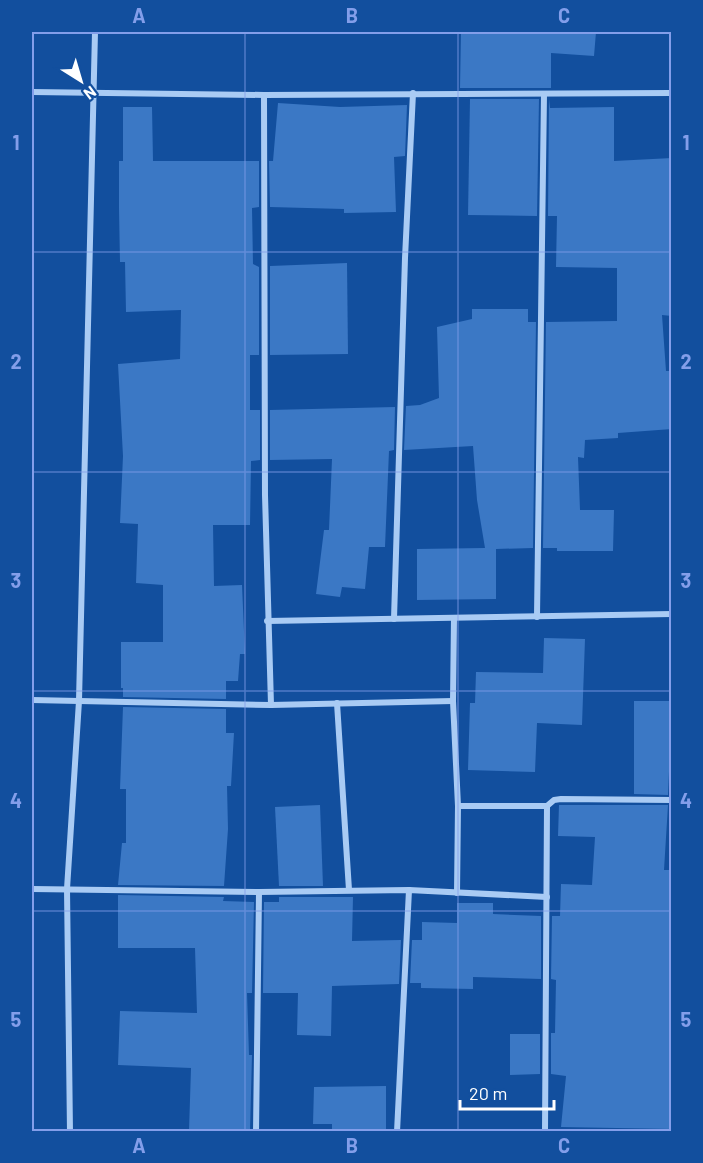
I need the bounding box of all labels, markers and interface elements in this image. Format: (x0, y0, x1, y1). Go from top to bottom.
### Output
text: A (132, 3, 146, 27)
text: B (346, 3, 358, 27)
text: C (558, 3, 570, 27)
north arrow (51, 51, 111, 111)
text: N (80, 83, 100, 104)
text: 1 (12, 130, 20, 154)
text: 1 (682, 130, 690, 154)
text: 2 (10, 349, 22, 373)
text: 2 (680, 349, 692, 373)
text: 3 (11, 568, 21, 592)
text: 3 (681, 568, 691, 592)
text: 4 (10, 788, 22, 812)
text: 4 (680, 788, 692, 812)
text: 5 (11, 1007, 22, 1031)
text: 5 (681, 1007, 692, 1031)
scale bar (460, 1073, 554, 1111)
text: 20 m (469, 1082, 507, 1104)
text: A (132, 1133, 146, 1157)
text: B (346, 1133, 358, 1157)
text: C (558, 1133, 570, 1157)

